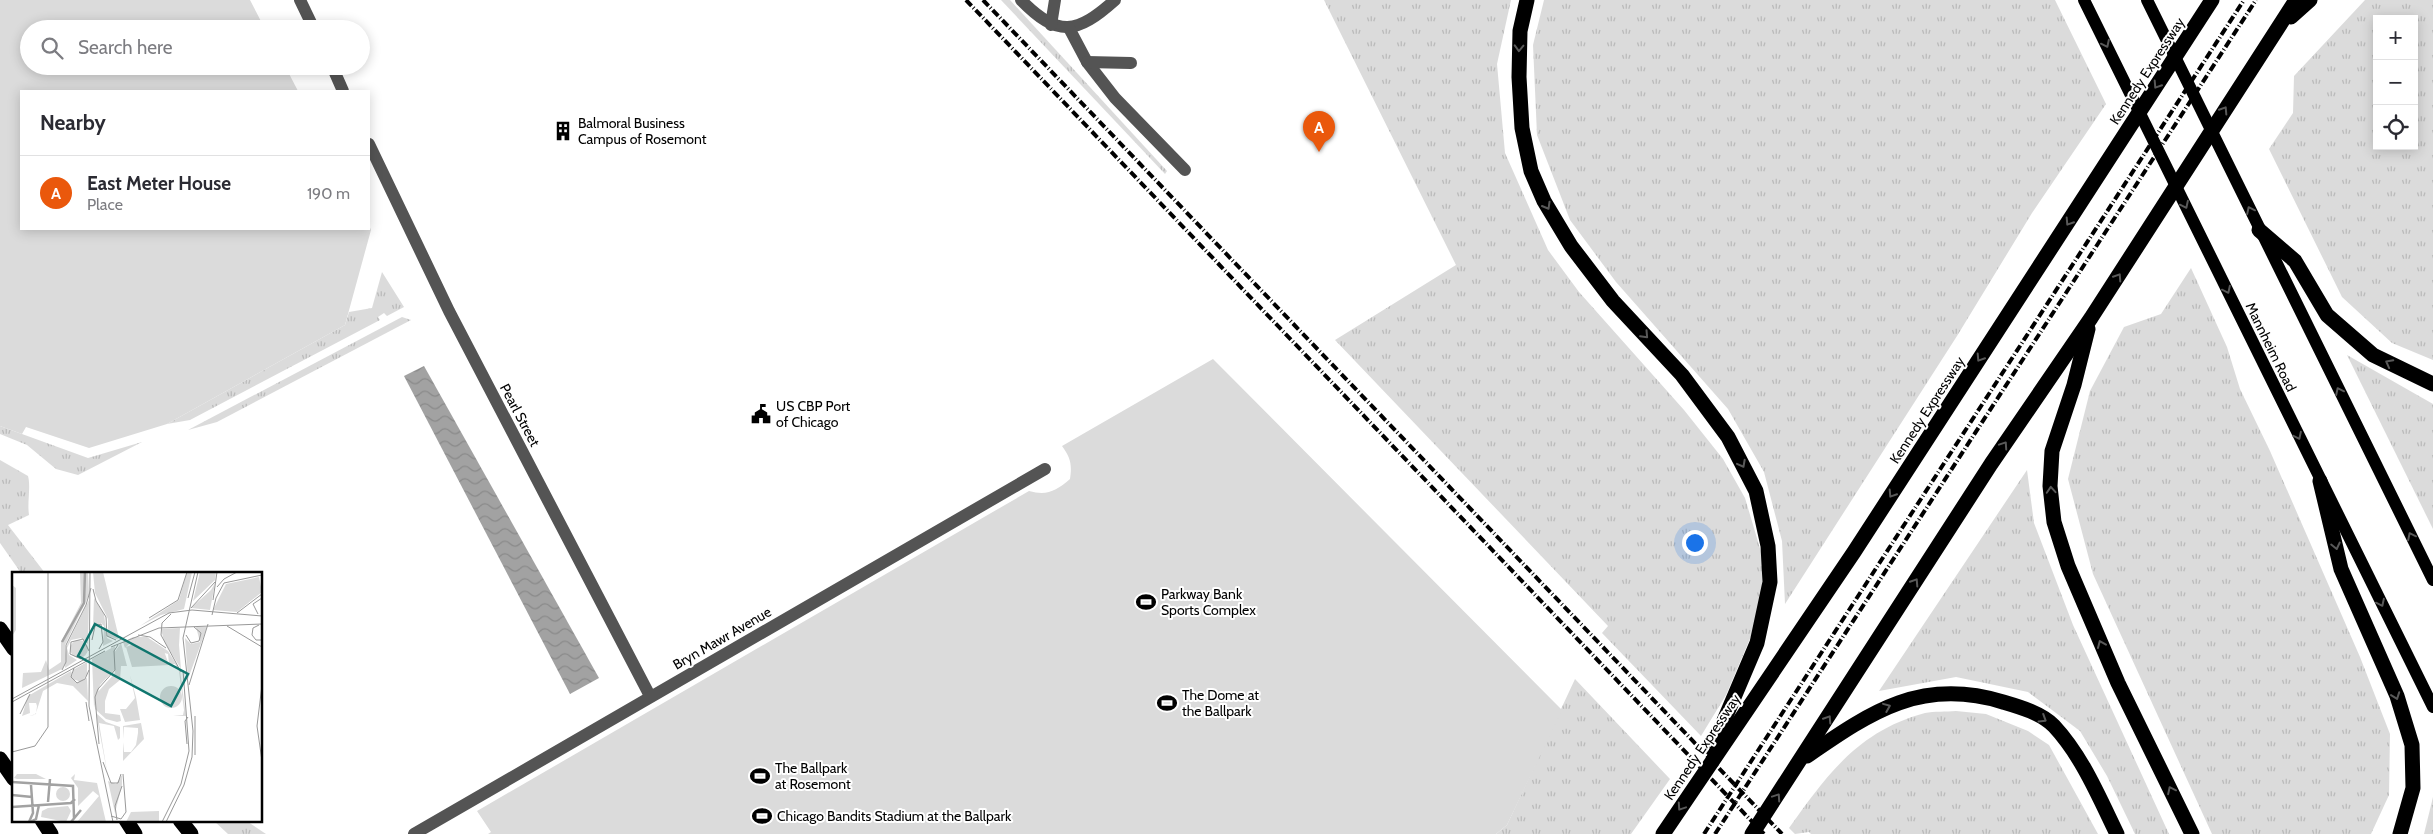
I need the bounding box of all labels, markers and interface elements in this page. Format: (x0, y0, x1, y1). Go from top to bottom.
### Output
street label: Kennedy Expressway (2106, 14, 2188, 128)
map controls (2373, 15, 2418, 150)
button: + (2373, 15, 2418, 60)
search box (20, 20, 370, 75)
icon: search (38, 34, 66, 62)
text: Search here (78, 36, 172, 59)
one-way arrow (2100, 39, 2110, 48)
one-way arrow (1514, 44, 1525, 52)
button: − (2373, 60, 2418, 105)
one-way arrow (2154, 80, 2164, 89)
button: locate (2373, 105, 2418, 150)
one-way arrow (2218, 107, 2228, 116)
text: Nearby (40, 110, 106, 135)
pin: A (1303, 111, 1335, 152)
place label: Balmoral Business Campus of Rosemont (578, 114, 707, 148)
building icon: Balmoral Business Campus of Rosemont (552, 120, 574, 142)
text: East Meter House (87, 172, 231, 195)
text: A (51, 184, 61, 203)
text: 190 m (307, 184, 350, 203)
text: Place (87, 195, 123, 214)
one-way arrow (1541, 200, 1551, 209)
one-way arrow (2179, 200, 2189, 209)
one-way arrow (2246, 207, 2256, 216)
one-way arrow (2065, 216, 2075, 225)
one-way arrow (2111, 273, 2121, 282)
one-way arrow (2220, 285, 2230, 294)
street label: Mannheim Road (2242, 299, 2300, 395)
one-way arrow (1639, 329, 1648, 338)
one-way arrow (1977, 352, 1986, 362)
street label: Kennedy Expressway (1886, 353, 1968, 467)
one-way arrow (2385, 359, 2394, 369)
street label: Pearl Street (496, 380, 544, 450)
one-way arrow (2335, 387, 2345, 396)
place label: US CBP Port of Chicago (776, 397, 851, 431)
public building icon: US CBP Port of Chicago (750, 403, 772, 425)
one-way arrow (2292, 431, 2302, 440)
one-way arrow (1997, 442, 2007, 451)
one-way arrow (1736, 459, 1746, 468)
one-way arrow (2045, 486, 2056, 494)
one-way arrow (1888, 489, 1898, 498)
your location (1682, 530, 1708, 556)
one-way arrow (2407, 532, 2417, 541)
one-way arrow (2330, 541, 2340, 550)
inset map (12, 572, 262, 822)
one-way arrow (1909, 578, 1919, 587)
place label: Parkway Bank Sports Complex (1161, 585, 1256, 619)
sports icon: Parkway Bank Sports Complex (1135, 591, 1157, 613)
one-way arrow (2375, 598, 2385, 607)
street label: Bryn Mawr Avenue (670, 603, 774, 673)
one-way arrow (2097, 640, 2107, 648)
place label: The Dome at the Ballpark (1182, 686, 1259, 720)
street label: Kennedy Expressway (1660, 690, 1744, 804)
one-way arrow (2390, 691, 2400, 700)
sports icon: The Dome at the Ballpark (1156, 692, 1178, 714)
one-way arrow (1882, 702, 1891, 713)
one-way arrow (2038, 713, 2047, 722)
one-way arrow (1821, 715, 1831, 724)
place label: The Ballpark at Rosemont (775, 759, 851, 793)
sports icon: The Ballpark at Rosemont (749, 765, 771, 787)
one-way arrow (2167, 786, 2177, 795)
one-way arrow (1770, 793, 1780, 802)
one-way arrow (1678, 802, 1687, 811)
sports icon: Chicago Bandits Stadium at the Ballpark (751, 805, 773, 827)
place label: Chicago Bandits Stadium at the Ballpark (777, 807, 1012, 825)

